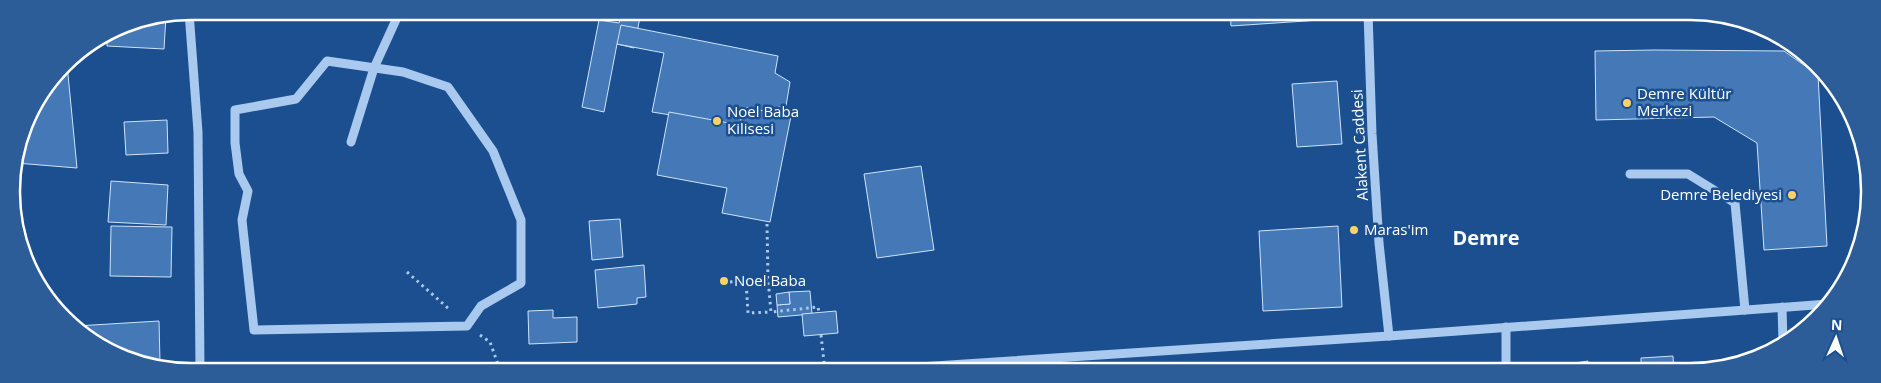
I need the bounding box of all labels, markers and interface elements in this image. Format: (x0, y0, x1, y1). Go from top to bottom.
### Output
place label: Demre Kültür Merkezi (1637, 83, 1732, 120)
street label: Alakent Caddesi (1346, 89, 1372, 201)
marker: Demre Kültür Merkezi (1621, 97, 1633, 109)
place label: Noel Baba Kilisesi (727, 101, 799, 138)
marker: Noel Baba Kilisesi (711, 115, 723, 127)
place label: Demre Belediyesi (1660, 184, 1782, 204)
marker: Demre Belediyesi (1786, 189, 1798, 201)
place label: Maras'im (1364, 219, 1428, 239)
marker: Maras'im (1348, 224, 1360, 236)
district label: Demre (1452, 224, 1520, 251)
place label: Noel Baba (734, 270, 806, 290)
marker: Noel Baba (718, 275, 730, 287)
north arrow (1811, 313, 1861, 363)
text: N (1831, 315, 1843, 334)

